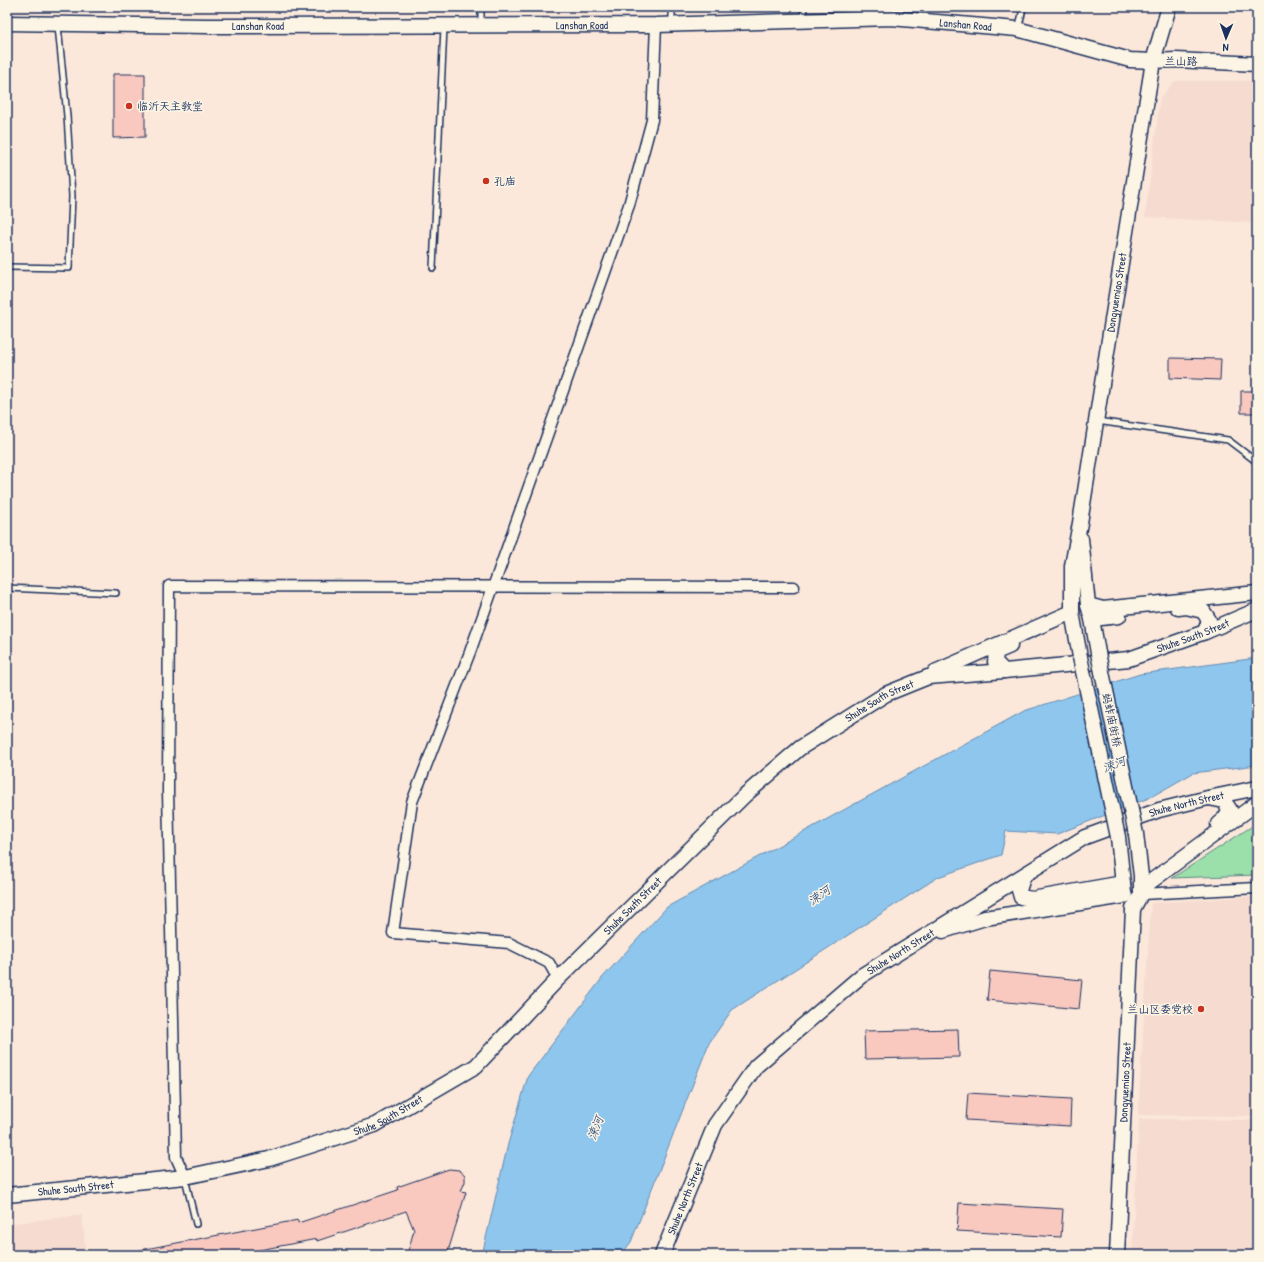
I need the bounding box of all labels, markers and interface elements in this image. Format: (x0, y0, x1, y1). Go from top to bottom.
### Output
street label: Lanshan Road (939, 15, 993, 34)
street label: Lanshan Road (556, 18, 609, 32)
north arrow (1206, 18, 1246, 58)
street label: Lanshan Road (232, 19, 285, 33)
text: N (1222, 41, 1229, 55)
street label: 兰山路 (1164, 54, 1198, 68)
place label: 临沂天主教堂 (137, 99, 203, 113)
marker: 临沂天主教堂 (124, 101, 134, 111)
place label: 孔庙 (494, 174, 516, 188)
marker: 孔庙 (481, 176, 491, 186)
street label: Dongyuemiao Street (1103, 252, 1130, 333)
street label: Shuhe South Street (1155, 616, 1231, 656)
street label: Shuhe South Street (842, 676, 916, 725)
street label: 蚂蚱庙街桥 (1099, 692, 1125, 748)
water label: 涑河 (1100, 751, 1130, 776)
street label: Shuhe North Street (1147, 788, 1225, 820)
street label: Shuhe South Street (600, 874, 665, 938)
water label: 涑河 (804, 880, 835, 909)
street label: Shuhe North Street (864, 925, 937, 978)
place label: 兰山区委党校 (1127, 1002, 1193, 1016)
marker: 兰山区委党校 (1196, 1004, 1206, 1014)
street label: Dongyuemiao Street (1116, 1042, 1134, 1122)
street label: Shuhe South Street (352, 1092, 425, 1138)
water label: 涑河 (583, 1112, 608, 1142)
street label: Shuhe North Street (664, 1160, 706, 1237)
street label: Shuhe South Street (37, 1177, 114, 1199)

